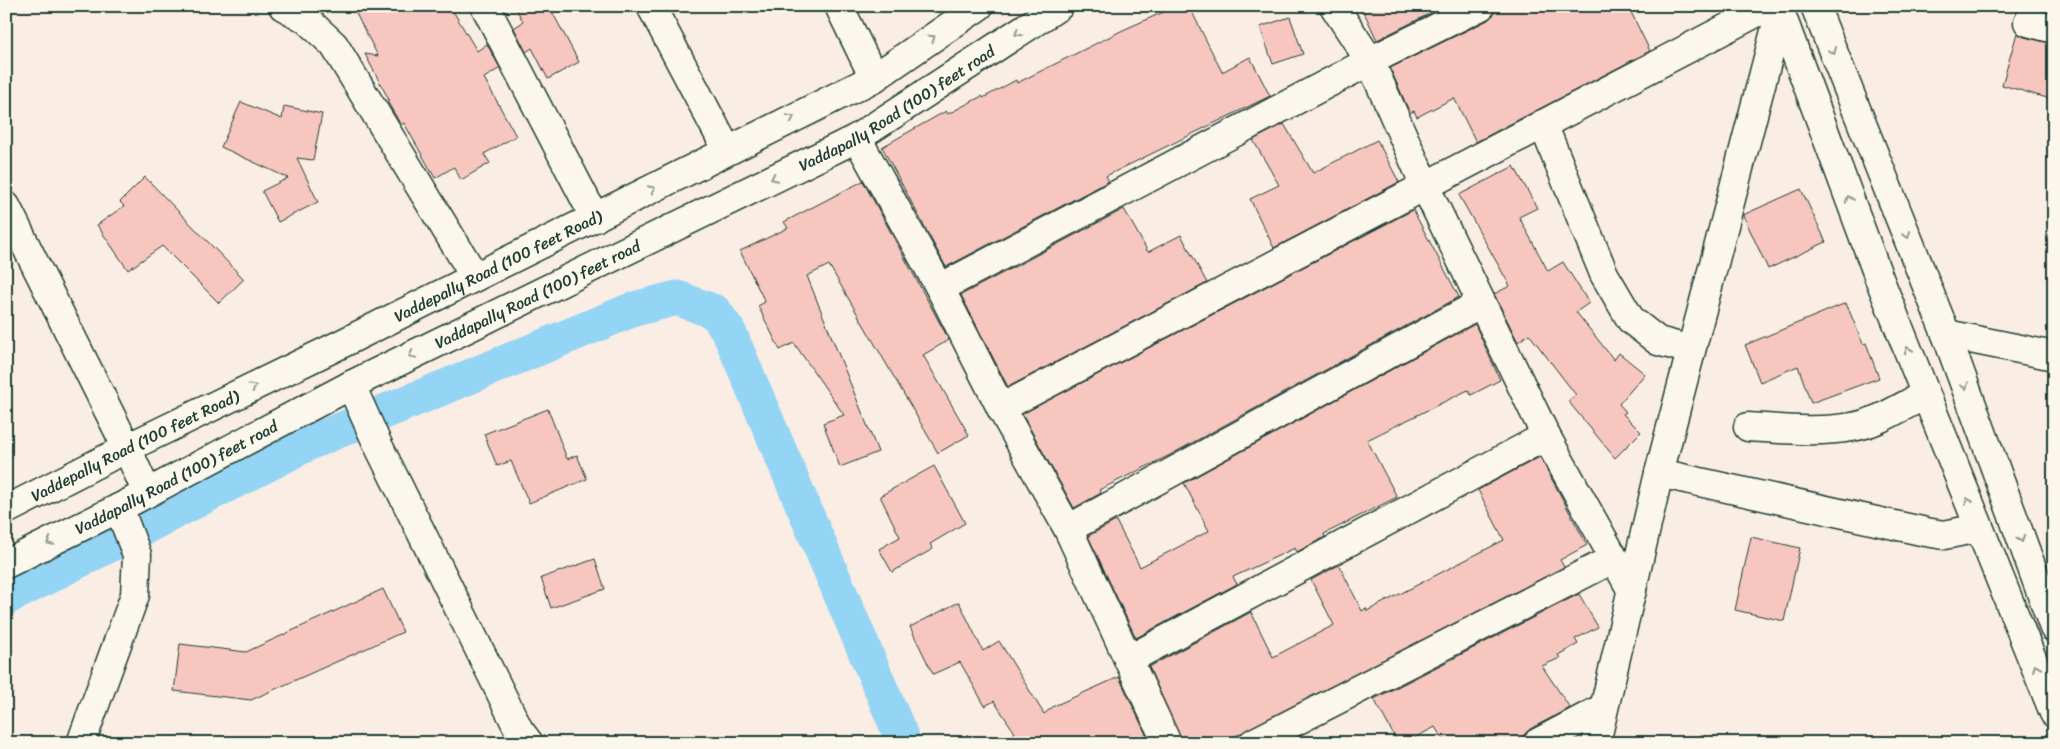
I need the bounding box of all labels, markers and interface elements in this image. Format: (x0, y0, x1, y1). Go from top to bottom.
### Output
one-way arrow (1015, 27, 1024, 36)
one-way arrow (926, 35, 936, 44)
street label: Vaddapally Road (100) feet road (793, 36, 1002, 179)
one-way arrow (1827, 47, 1837, 55)
one-way arrow (786, 114, 795, 125)
one-way arrow (770, 172, 779, 182)
one-way arrow (647, 185, 656, 195)
one-way arrow (1845, 195, 1855, 203)
street label: Vaddepally Road (100 feet Road) (389, 201, 608, 330)
one-way arrow (1900, 230, 1911, 239)
street label: Vaddapally Road (100) feet road (429, 231, 647, 357)
one-way arrow (1903, 346, 1914, 355)
one-way arrow (408, 349, 417, 359)
street label: Vaddepally Road (100 feet Road) (25, 381, 245, 510)
one-way arrow (1959, 381, 1969, 390)
one-way arrow (248, 383, 257, 393)
street label: Vaddapally Road (100) feet road (69, 411, 284, 542)
one-way arrow (1964, 497, 1975, 506)
one-way arrow (2015, 534, 2025, 543)
one-way arrow (46, 536, 55, 546)
one-way arrow (2031, 664, 2042, 673)

